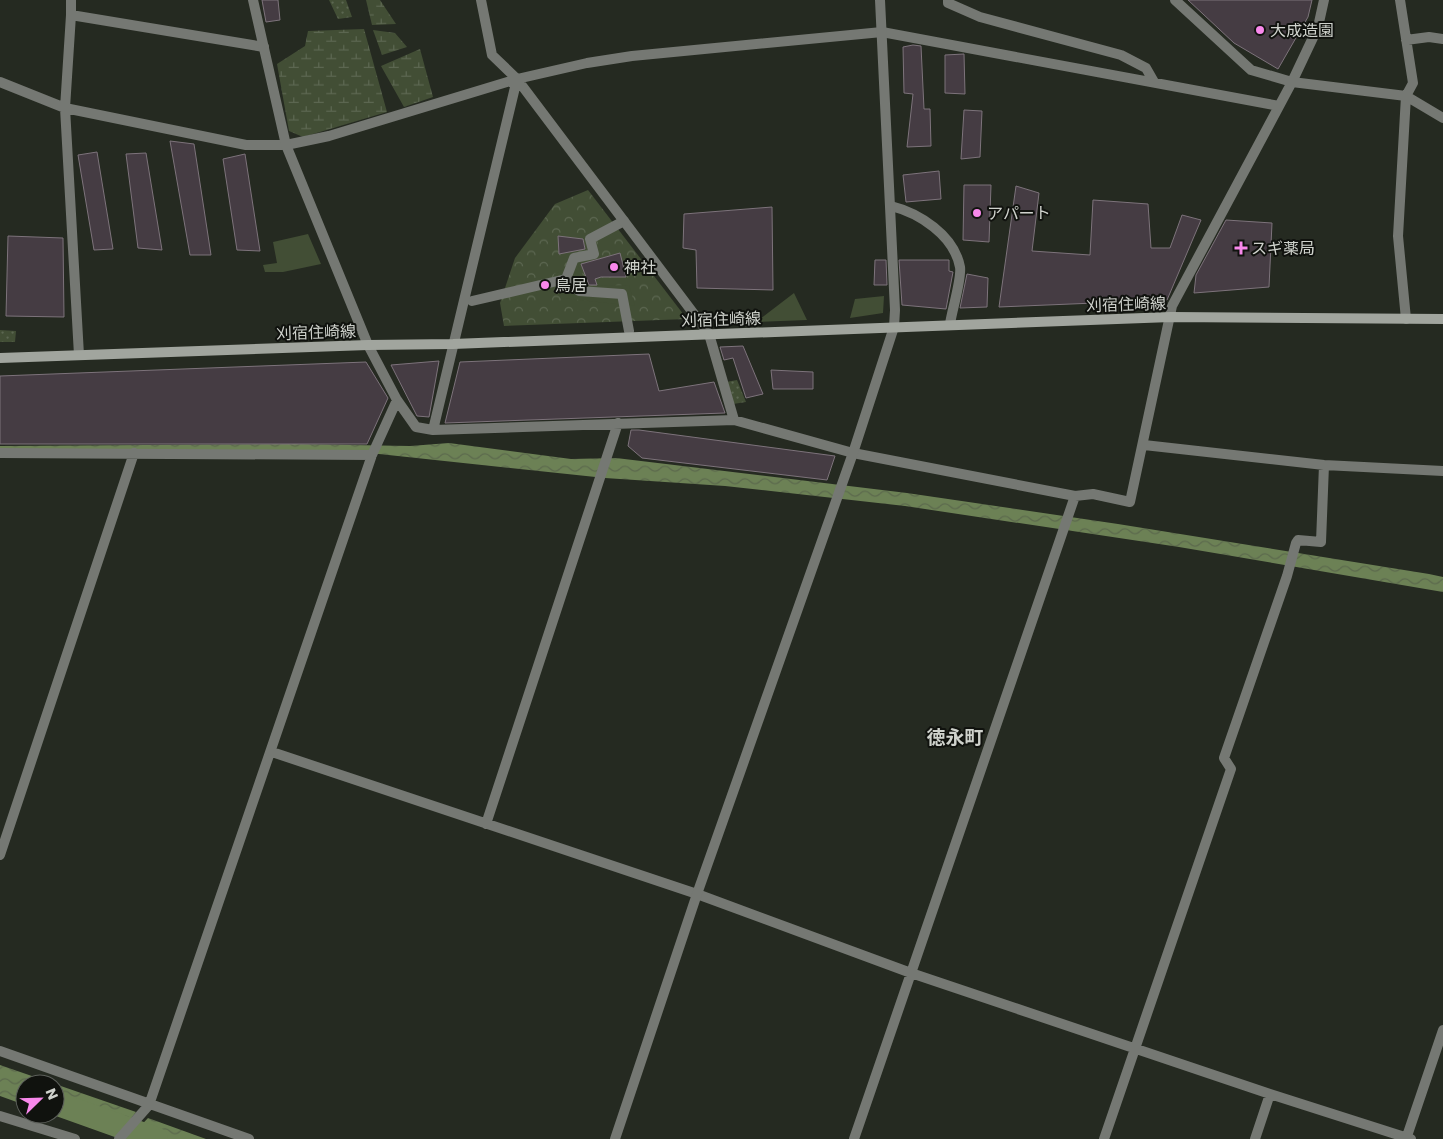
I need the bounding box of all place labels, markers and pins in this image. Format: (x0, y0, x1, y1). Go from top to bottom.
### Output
place label: 大成造園 (1270, 19, 1334, 42)
marker: 大成造園 (1254, 24, 1266, 36)
place label: アパート (987, 202, 1051, 225)
marker: アパート (971, 207, 983, 219)
place label: スギ薬局 (1251, 237, 1315, 260)
marker: スギ薬局 (1235, 242, 1247, 254)
place label: 神社 (624, 256, 656, 279)
marker: 神社 (608, 261, 620, 273)
place label: 鳥居 (555, 274, 587, 297)
marker: 鳥居 (539, 279, 551, 291)

